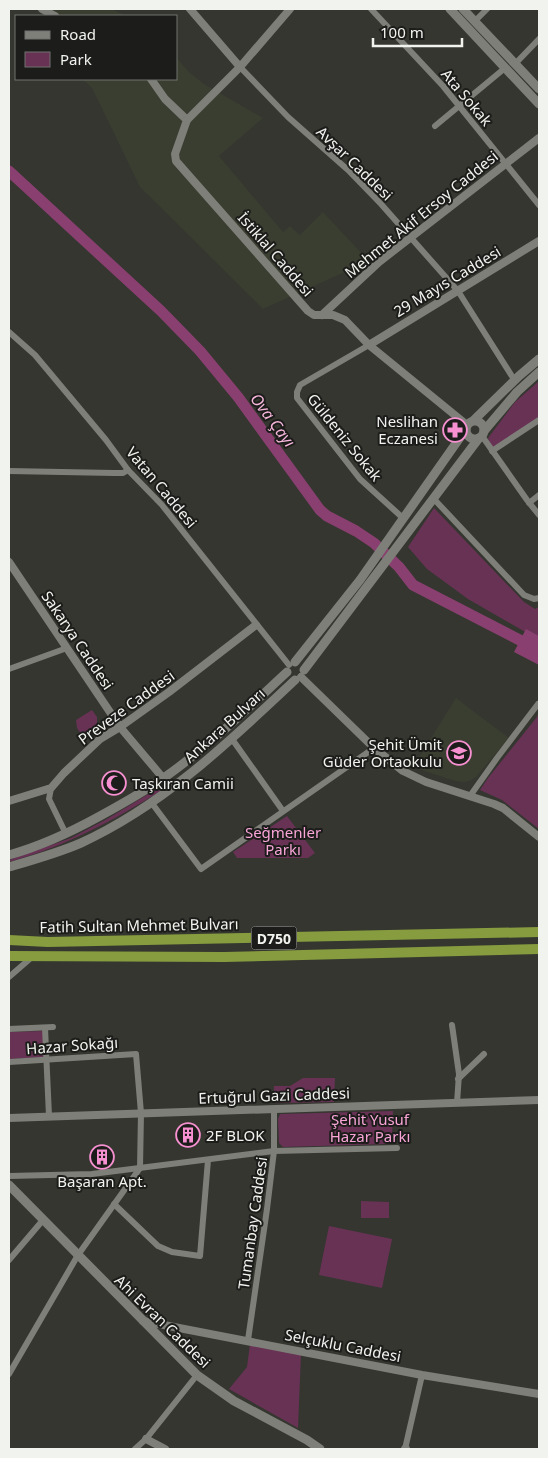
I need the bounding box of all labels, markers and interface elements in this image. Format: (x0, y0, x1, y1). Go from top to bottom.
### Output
legend (15, 15, 178, 80)
scale bar (373, 15, 462, 47)
text: 100 m (380, 22, 424, 42)
text: Road (60, 24, 96, 44)
text: Park (60, 49, 92, 69)
street label: Ata Sokak (437, 64, 497, 130)
street label: Avşar Caddesi (313, 122, 397, 204)
street label: Mehmet Akif Ersoy Caddesi (340, 146, 502, 282)
street label: İstiklal Caddesi (234, 208, 318, 300)
street label: 29 Mayıs Caddesi (390, 241, 504, 321)
water label: Ova Çayı (245, 388, 301, 452)
street label: Güldeniz Sokak (303, 389, 387, 485)
place label: Neslihan Eczanesi (376, 411, 438, 448)
pharmacy icon: Neslihan Eczanesi (442, 417, 468, 443)
street label: Vatan Caddesi (122, 442, 202, 532)
street label: Sakarya Caddesi (38, 587, 118, 693)
street label: Preveze Caddesi (74, 665, 178, 749)
street label: Ankara Bulvarı (179, 683, 269, 767)
place label: Şehit Ümit Güder Ortaokulu (323, 734, 443, 771)
school or university icon: Şehit Ümit Güder Ortaokulu (446, 740, 472, 766)
mosque icon: Taşkıran Camii (101, 770, 127, 796)
place label: Taşkıran Camii (132, 773, 234, 793)
park label: Seğmenler Parkı (245, 822, 321, 859)
street label: Fatih Sultan Mehmet Bulvarı (39, 913, 239, 937)
road number: D750 (252, 926, 296, 950)
street label: Hazar Sokağı (25, 1032, 119, 1058)
street label: Ertuğrul Gazi Caddesi (198, 1082, 350, 1108)
park label: Şehit Yusuf Hazar Parkı (330, 1109, 410, 1146)
building icon: 2F BLOK (175, 1122, 201, 1148)
place label: 2F BLOK (206, 1125, 265, 1145)
building icon: Başaran Apt. (89, 1144, 115, 1170)
street label: Tumanbay Caddesi (233, 1155, 271, 1291)
place label: Başaran Apt. (57, 1171, 147, 1191)
street label: Ahi Evran Caddesi (111, 1270, 215, 1372)
street label: Selçuklu Caddesi (283, 1324, 403, 1366)

